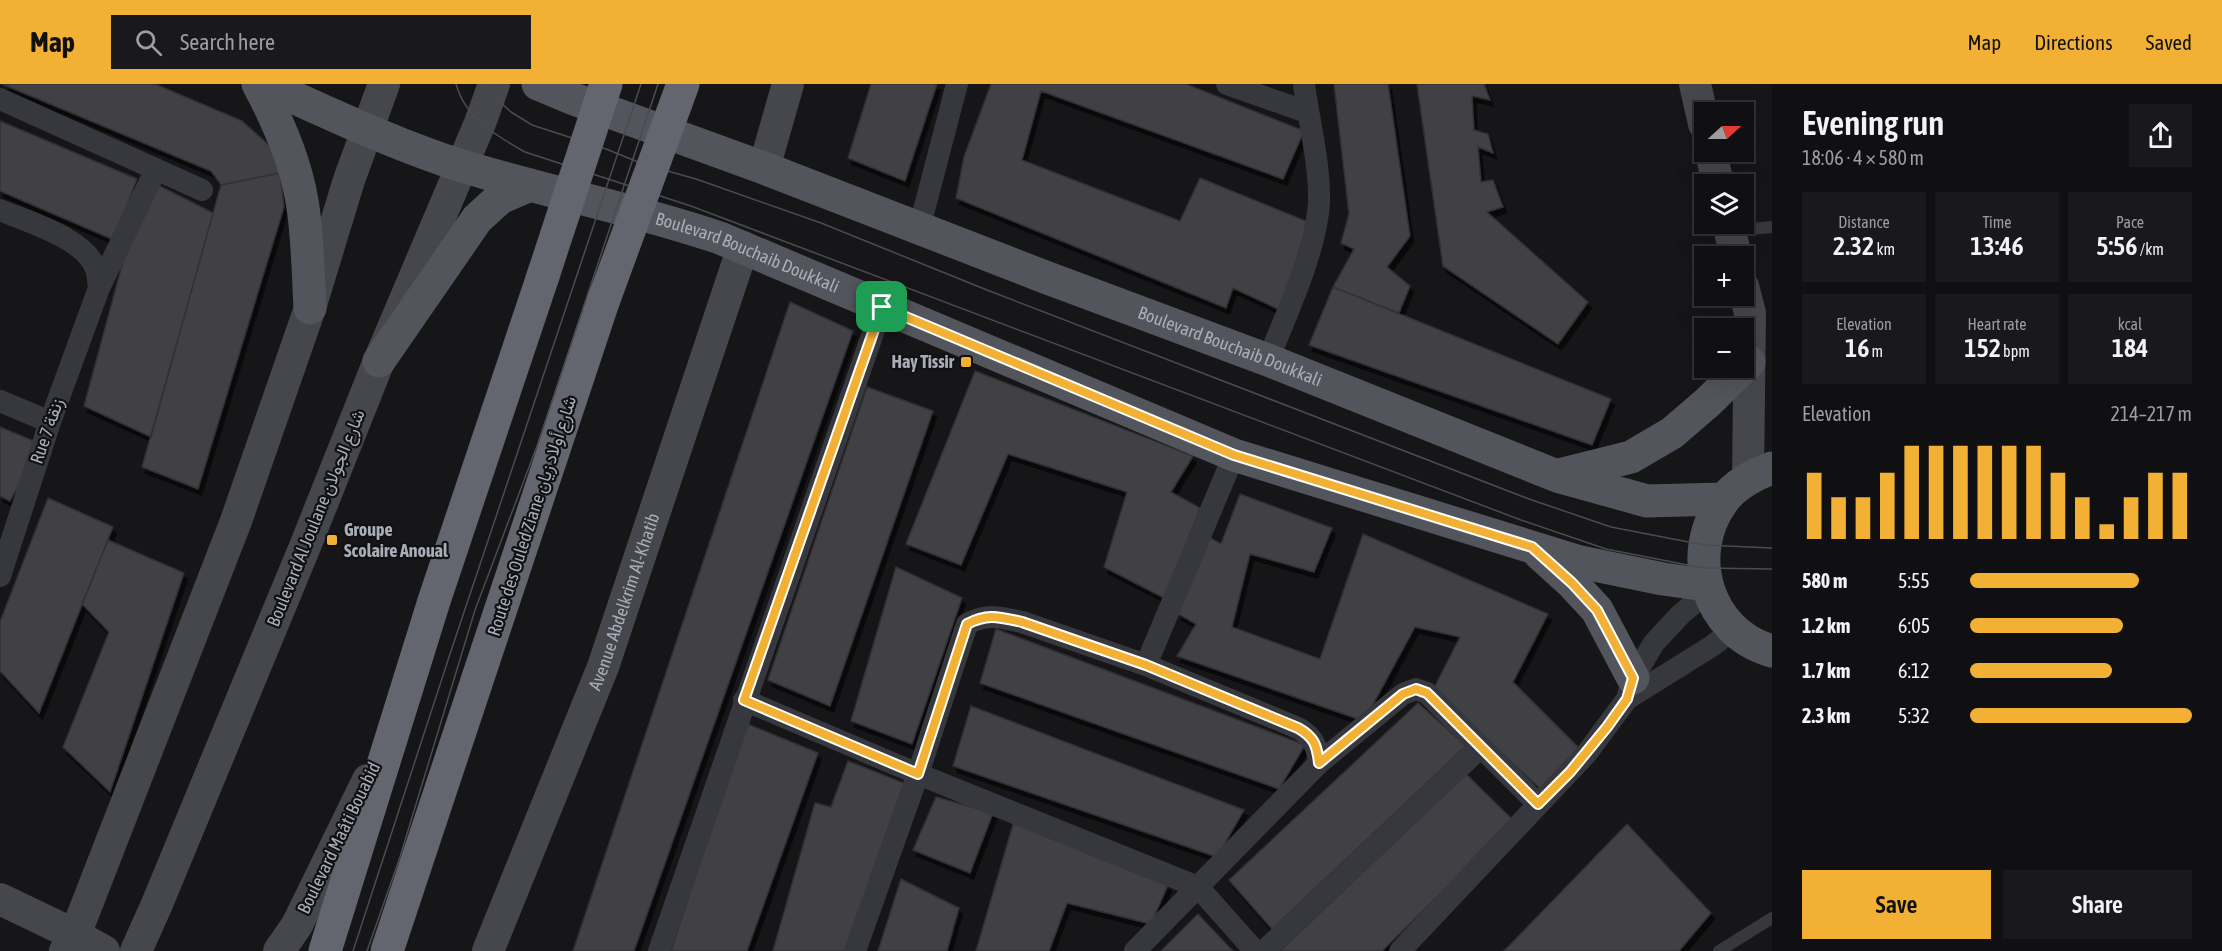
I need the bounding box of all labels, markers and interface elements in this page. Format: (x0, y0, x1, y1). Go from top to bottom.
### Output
search box (111, 15, 531, 69)
text: Map (30, 26, 75, 58)
icon: search (132, 26, 165, 59)
text: Search here (180, 29, 275, 55)
text: Map (1967, 30, 2001, 54)
text: Directions (2034, 30, 2113, 54)
text: Saved (2146, 30, 2192, 54)
north arrow (1694, 102, 1754, 162)
map controls (1694, 102, 1754, 378)
text: Evening run (1802, 104, 1944, 142)
button: share (2129, 104, 2192, 167)
text: 18:06 · 4 × 580 m (1802, 146, 1924, 169)
button: layers (1694, 174, 1754, 234)
street label: Boulevard Bouchaib Doukkali (653, 208, 843, 297)
text: Distance (1838, 213, 1890, 231)
text: Time (1982, 213, 2012, 231)
text: Pace (2116, 213, 2144, 231)
text: 2.32 (1833, 231, 1874, 261)
text: 13:46 (1970, 231, 2024, 261)
text: 5:56 (2096, 231, 2138, 261)
text: km (1874, 240, 1895, 258)
text: /km (2138, 240, 2164, 258)
button: + (1694, 246, 1754, 306)
pin (856, 281, 907, 332)
icon: arrive (865, 290, 898, 323)
street label: Boulevard Bouchaib Doukkali (1135, 302, 1325, 391)
text: Elevation (1836, 315, 1892, 333)
text: Heart rate (1968, 315, 2026, 333)
text: kcal (2118, 315, 2142, 333)
button: − (1694, 318, 1754, 378)
text: 16 (1845, 333, 1869, 363)
text: 152 (1964, 333, 2001, 363)
text: 184 (2112, 333, 2148, 363)
text: m (1869, 342, 1883, 360)
text: bpm (2001, 342, 2030, 360)
place label: Hay Tissir (891, 351, 955, 372)
marker: Hay Tissir (959, 355, 973, 369)
street label: Route des Ouled Ziane شارع أولاد زيان (483, 393, 582, 639)
street label: Rue 7 زنقة (26, 395, 68, 467)
text: Elevation (1802, 402, 1871, 425)
text: 214–217 m (2110, 402, 2192, 425)
street label: Boulevard Al Joulane شارع الجولان (262, 406, 371, 630)
street label: Avenue Abdelkrim Al-Khatib (584, 510, 664, 693)
place label: Groupe Scolaire Anoual (344, 519, 448, 561)
marker: Groupe Scolaire Anoual (325, 533, 339, 547)
text: 580 m (1802, 569, 1847, 592)
text: 5:55 (1898, 569, 1930, 592)
text: 1.2 km (1802, 614, 1850, 637)
text: 6:05 (1898, 614, 1930, 637)
text: 1.7 km (1802, 659, 1850, 682)
text: 6:12 (1898, 659, 1930, 682)
text: 2.3 km (1802, 704, 1850, 727)
text: 5:32 (1898, 704, 1930, 727)
street label: Boulevard Maâti Bouabid (293, 759, 384, 917)
button: Save (1802, 870, 1991, 939)
button: Share (2003, 870, 2192, 939)

